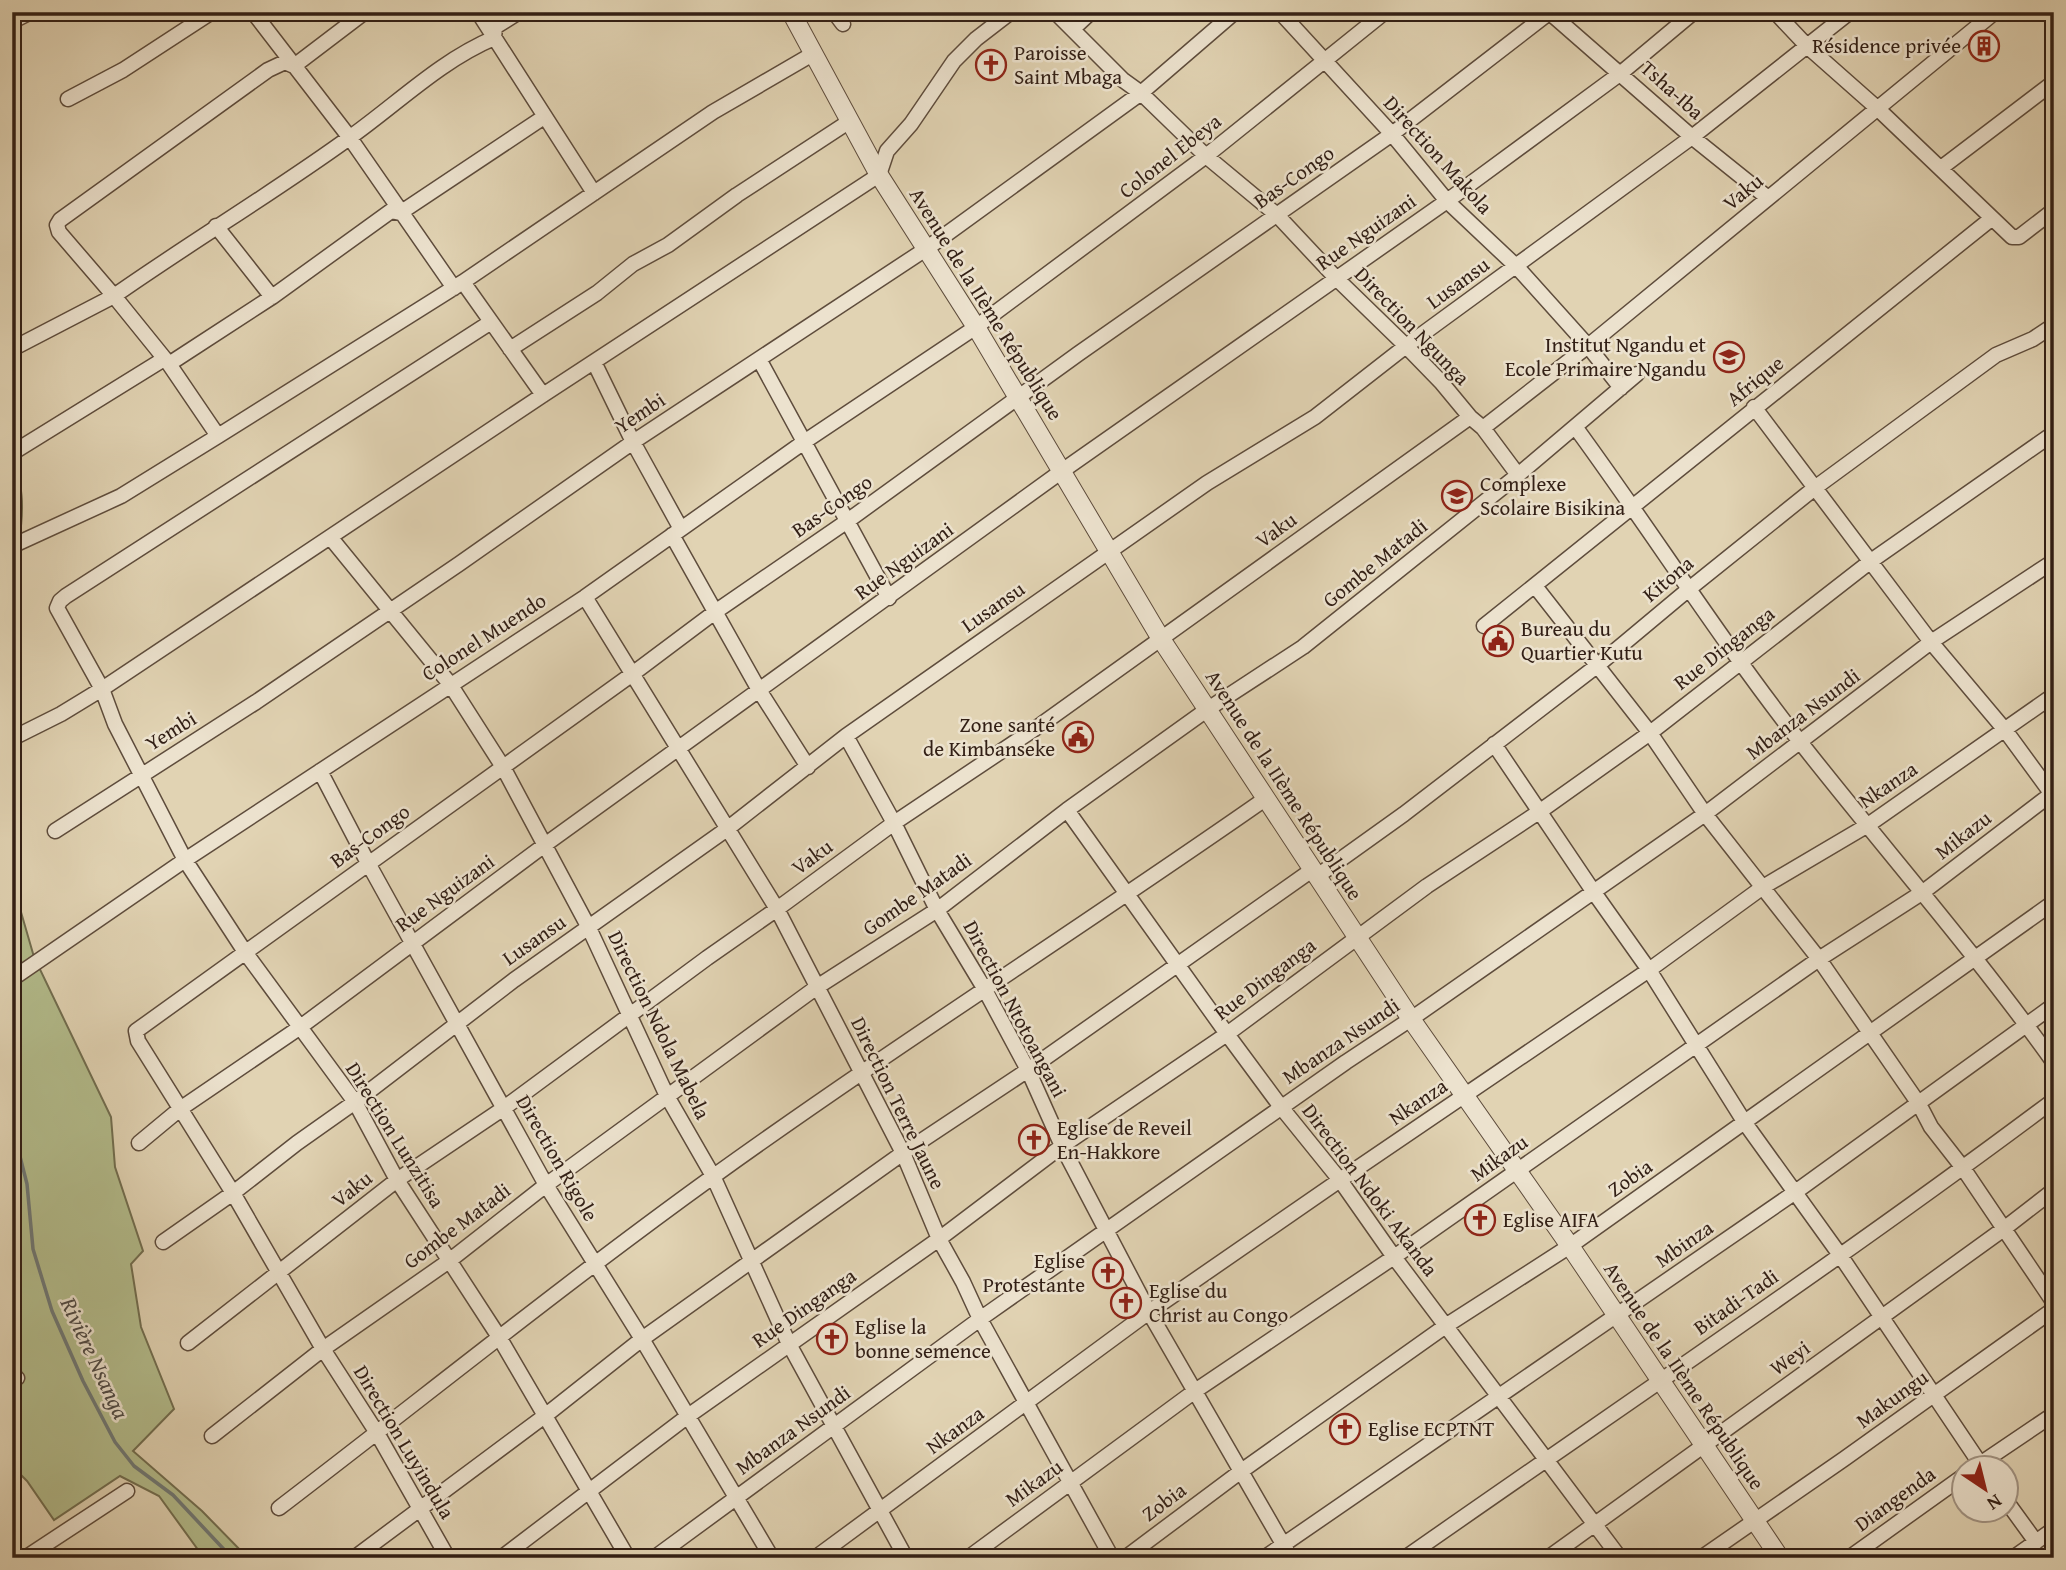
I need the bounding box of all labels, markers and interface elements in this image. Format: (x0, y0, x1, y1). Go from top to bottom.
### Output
building icon: Résidence privée (1967, 29, 2001, 63)
place label: Résidence privée (1812, 30, 1961, 61)
place label: Paroisse Saint Mbaga (1014, 37, 1122, 92)
church icon: Paroisse Saint Mbaga (974, 48, 1008, 82)
street label: Tsha-Iba (1634, 53, 1711, 127)
street label: Direction Makola (1376, 88, 1500, 221)
street label: Colonel Ebeya (1112, 106, 1227, 205)
street label: Bas-Congo (1247, 137, 1340, 216)
street label: Vaku (1716, 165, 1770, 218)
street label: Avenue de la IIème République (902, 181, 1071, 426)
street label: Rue Nguizani (1309, 186, 1422, 278)
street label: Lusansu (1420, 249, 1496, 316)
street label: Direction Ngunga (1348, 259, 1477, 392)
place label: Institut Ngandu et Ecole Primaire Ngandu (1505, 329, 1707, 384)
school or university icon: Institut Ngandu et Ecole Primaire Ngandu (1712, 340, 1746, 374)
street label: Afrique (1719, 348, 1790, 414)
street label: Yembi (608, 384, 671, 441)
street label: Bas-Congo (785, 466, 878, 545)
place label: Complexe Scolaire Bisikina (1480, 468, 1625, 523)
school or university icon: Complexe Scolaire Bisikina (1440, 479, 1474, 513)
street label: Vaku (1249, 504, 1303, 555)
street label: Gombe Matadi (1316, 510, 1434, 615)
street label: Rue Nguizani (848, 514, 960, 607)
street label: Kitona (1635, 548, 1700, 609)
street label: Lusansu (955, 573, 1031, 640)
street label: Colonel Muendo (415, 585, 552, 689)
street label: Rue Dinganga (1667, 598, 1781, 697)
place label: Bureau du Quartier Kutu (1521, 613, 1643, 668)
public building icon: Bureau du Quartier Kutu (1481, 624, 1515, 658)
street label: Mbanza Nsundi (1739, 660, 1866, 767)
street label: Avenue de la IIème République (1198, 663, 1371, 906)
street label: Yembi (139, 703, 202, 758)
place label: Zone santé de Kimbanseke (923, 709, 1055, 764)
public building icon: Zone santé de Kimbanseke (1061, 720, 1095, 754)
street label: Nkanza (1852, 753, 1923, 816)
street label: Bas-Congo (323, 796, 416, 875)
street label: Mikazu (1928, 802, 1998, 867)
street label: Vaku (785, 831, 839, 882)
street label: Gombe Matadi (856, 844, 978, 943)
street label: Rue Nguizani (389, 846, 501, 939)
street label: Lusansu (496, 906, 572, 973)
street label: Direction Ntotoangani (956, 915, 1075, 1103)
street label: Direction Ndola Mabela (600, 925, 719, 1124)
street label: Rue Dinganga (1207, 930, 1322, 1027)
street label: Mbanza Nsundi (1276, 990, 1406, 1091)
street label: Direction Terre Jaune (843, 1011, 954, 1194)
street label: Direction Lunzitisa (338, 1056, 453, 1214)
street label: Nkanza (1382, 1070, 1453, 1133)
street label: Direction Rigole (509, 1089, 606, 1227)
street label: Direction Ndoki Akanda (1295, 1097, 1446, 1283)
place label: Eglise de Reveil En-Hakkore (1057, 1112, 1192, 1167)
church icon: Eglise de Reveil En-Hakkore (1017, 1123, 1051, 1157)
street label: Mikazu (1464, 1126, 1534, 1189)
street label: Zobia (1601, 1151, 1659, 1204)
street label: Vaku (325, 1162, 379, 1215)
street label: Gombe Matadi (397, 1175, 517, 1276)
church icon: Eglise AIFA (1463, 1203, 1497, 1237)
place label: Eglise AIFA (1503, 1204, 1600, 1235)
street label: Mbinza (1648, 1212, 1719, 1275)
place label: Eglise Protestante (983, 1245, 1085, 1300)
street label: Avenue de la IIème République (1596, 1255, 1773, 1496)
church icon: Eglise Protestante (1091, 1256, 1125, 1290)
street label: Rue Dinganga (745, 1260, 862, 1355)
street label: Bitadi-Tadi (1687, 1261, 1785, 1342)
place label: Eglise du Christ au Congo (1149, 1275, 1288, 1330)
church icon: Eglise du Christ au Congo (1109, 1286, 1143, 1320)
water label: Rivière Nsanga (52, 1290, 138, 1425)
place label: Eglise la bonne semence (855, 1311, 991, 1366)
church icon: Eglise la bonne semence (815, 1322, 849, 1356)
street label: Weyi (1763, 1332, 1816, 1383)
street label: Direction Luyindula (346, 1359, 463, 1525)
street label: Makungu (1849, 1361, 1935, 1435)
street label: Mbanza Nsundi (729, 1377, 857, 1482)
street label: Nkanza (919, 1398, 990, 1461)
church icon: Eglise ECPTNT (1328, 1412, 1362, 1446)
place label: Eglise ECPTNT (1368, 1413, 1495, 1444)
street label: Mikazu (999, 1451, 1069, 1514)
north arrow (1951, 1454, 2021, 1524)
street label: Diangenda (1848, 1459, 1942, 1539)
street label: Zobia (1135, 1475, 1192, 1529)
text: N (1981, 1488, 2008, 1518)

